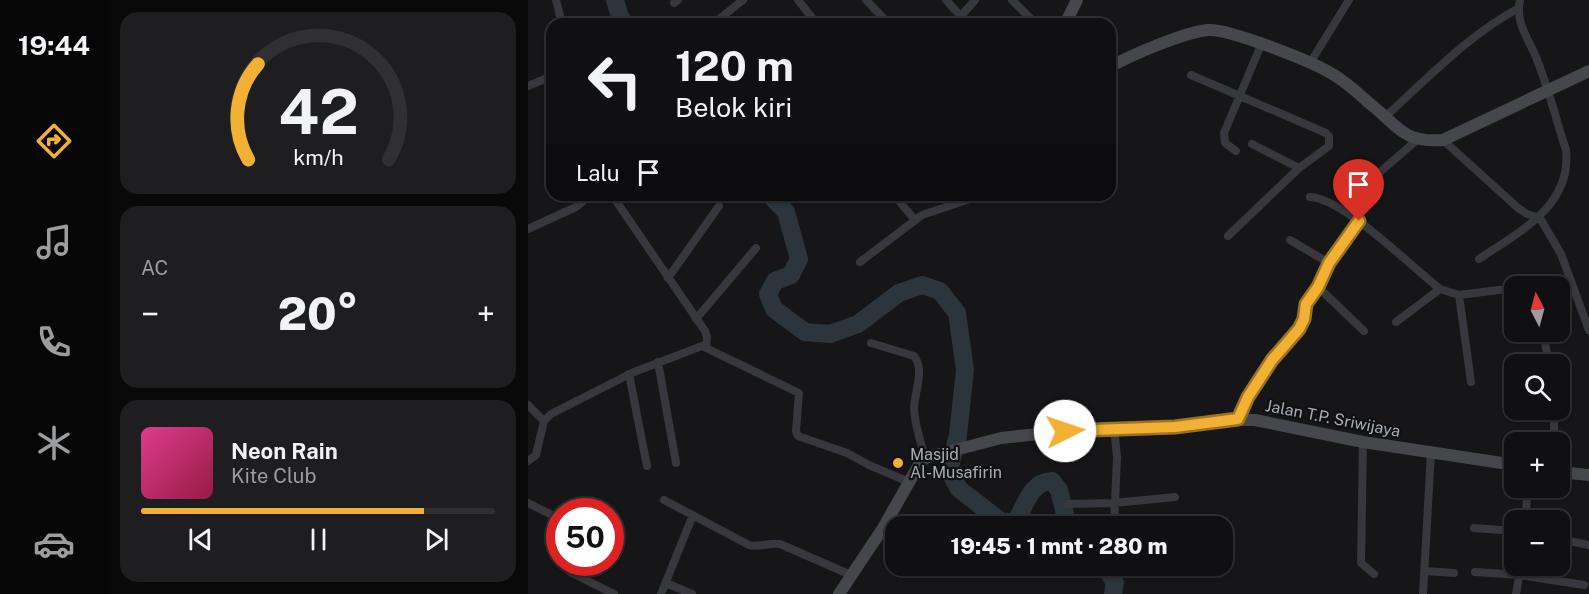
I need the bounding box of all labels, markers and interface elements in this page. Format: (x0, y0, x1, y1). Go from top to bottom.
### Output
text: 19:44 (18, 29, 90, 61)
text: 120 m (675, 41, 794, 90)
icon: left (576, 42, 654, 120)
text: 42 (278, 75, 358, 148)
text: Belok kiri (675, 91, 792, 123)
icon: directions (33, 120, 75, 162)
text: km/h (293, 145, 343, 170)
icon: arrive (632, 156, 665, 189)
pin (1333, 159, 1384, 221)
text: Lalu (576, 160, 620, 186)
icon: arrive (1342, 168, 1375, 201)
icon: music (33, 221, 75, 263)
text: AC (141, 256, 168, 280)
north arrow (1504, 276, 1570, 342)
map controls (1504, 276, 1570, 576)
text: 20° (278, 287, 358, 340)
text: − (141, 295, 159, 333)
text: + (477, 295, 495, 333)
icon: phone (33, 321, 75, 363)
button: search (1504, 354, 1570, 420)
street label: Jalan T.P. Sriwijaya (1264, 396, 1402, 441)
position arrow (1033, 399, 1097, 463)
icon: climate (33, 422, 75, 464)
button: + (1504, 432, 1570, 498)
text: Neon Rain (231, 438, 338, 464)
place label: Masjid Al-Musafirin (910, 445, 1002, 482)
marker: Masjid Al-Musafirin (891, 456, 905, 470)
text: Kite Club (231, 464, 316, 488)
speed limit sign: 50 (546, 498, 624, 576)
button: − (1504, 510, 1570, 576)
icon: car (33, 523, 75, 565)
icon: previous (184, 523, 217, 556)
icon: pause (302, 523, 335, 556)
icon: next (420, 523, 453, 556)
text: 19:45 · 1 mnt · 280 m (951, 533, 1167, 559)

